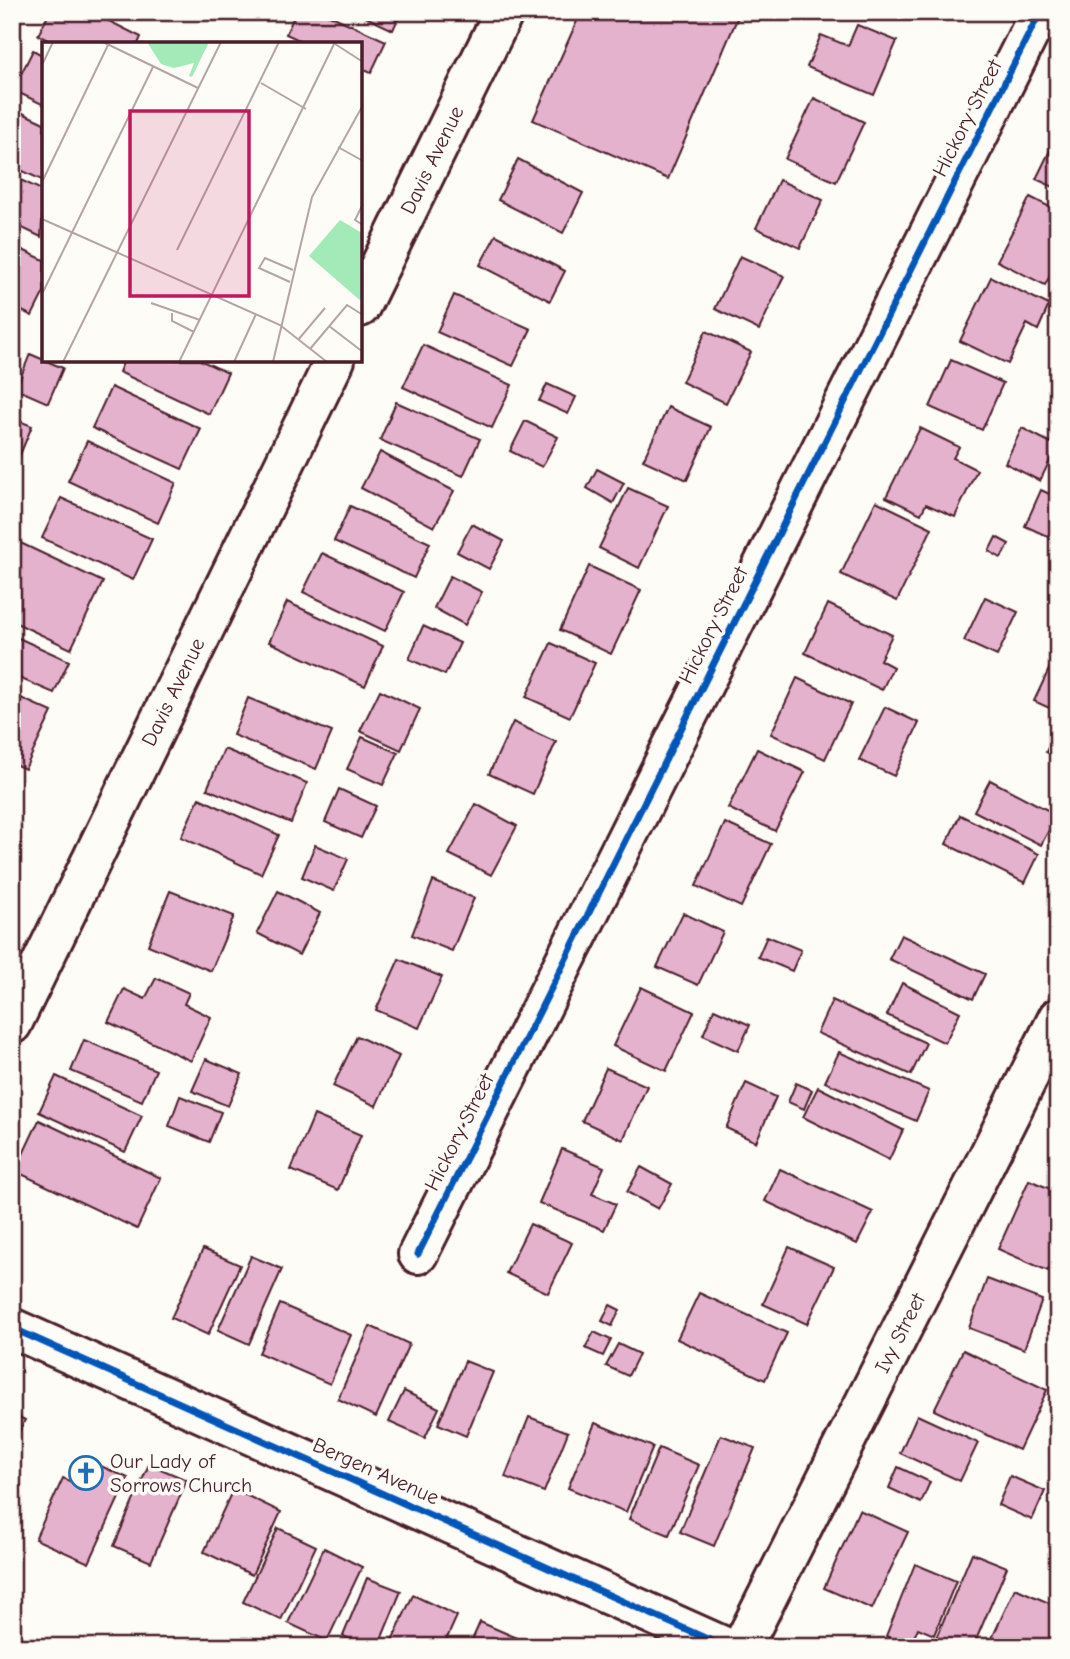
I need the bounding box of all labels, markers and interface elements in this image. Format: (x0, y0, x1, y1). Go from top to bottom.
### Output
inset map (42, 42, 362, 362)
street label: Hickory Street (927, 55, 1007, 181)
street label: Davis Avenue (396, 102, 468, 218)
street label: Hickory Street (673, 562, 753, 688)
street label: Davis Avenue (137, 634, 209, 750)
street label: Hickory Street (419, 1069, 499, 1195)
street label: Ivy Street (870, 1288, 931, 1377)
street label: Bergen Avenue (309, 1432, 443, 1510)
place label: Our Lady of Sorrows Church (110, 1449, 252, 1497)
church icon: Our Lady of Sorrows Church (67, 1454, 105, 1492)

